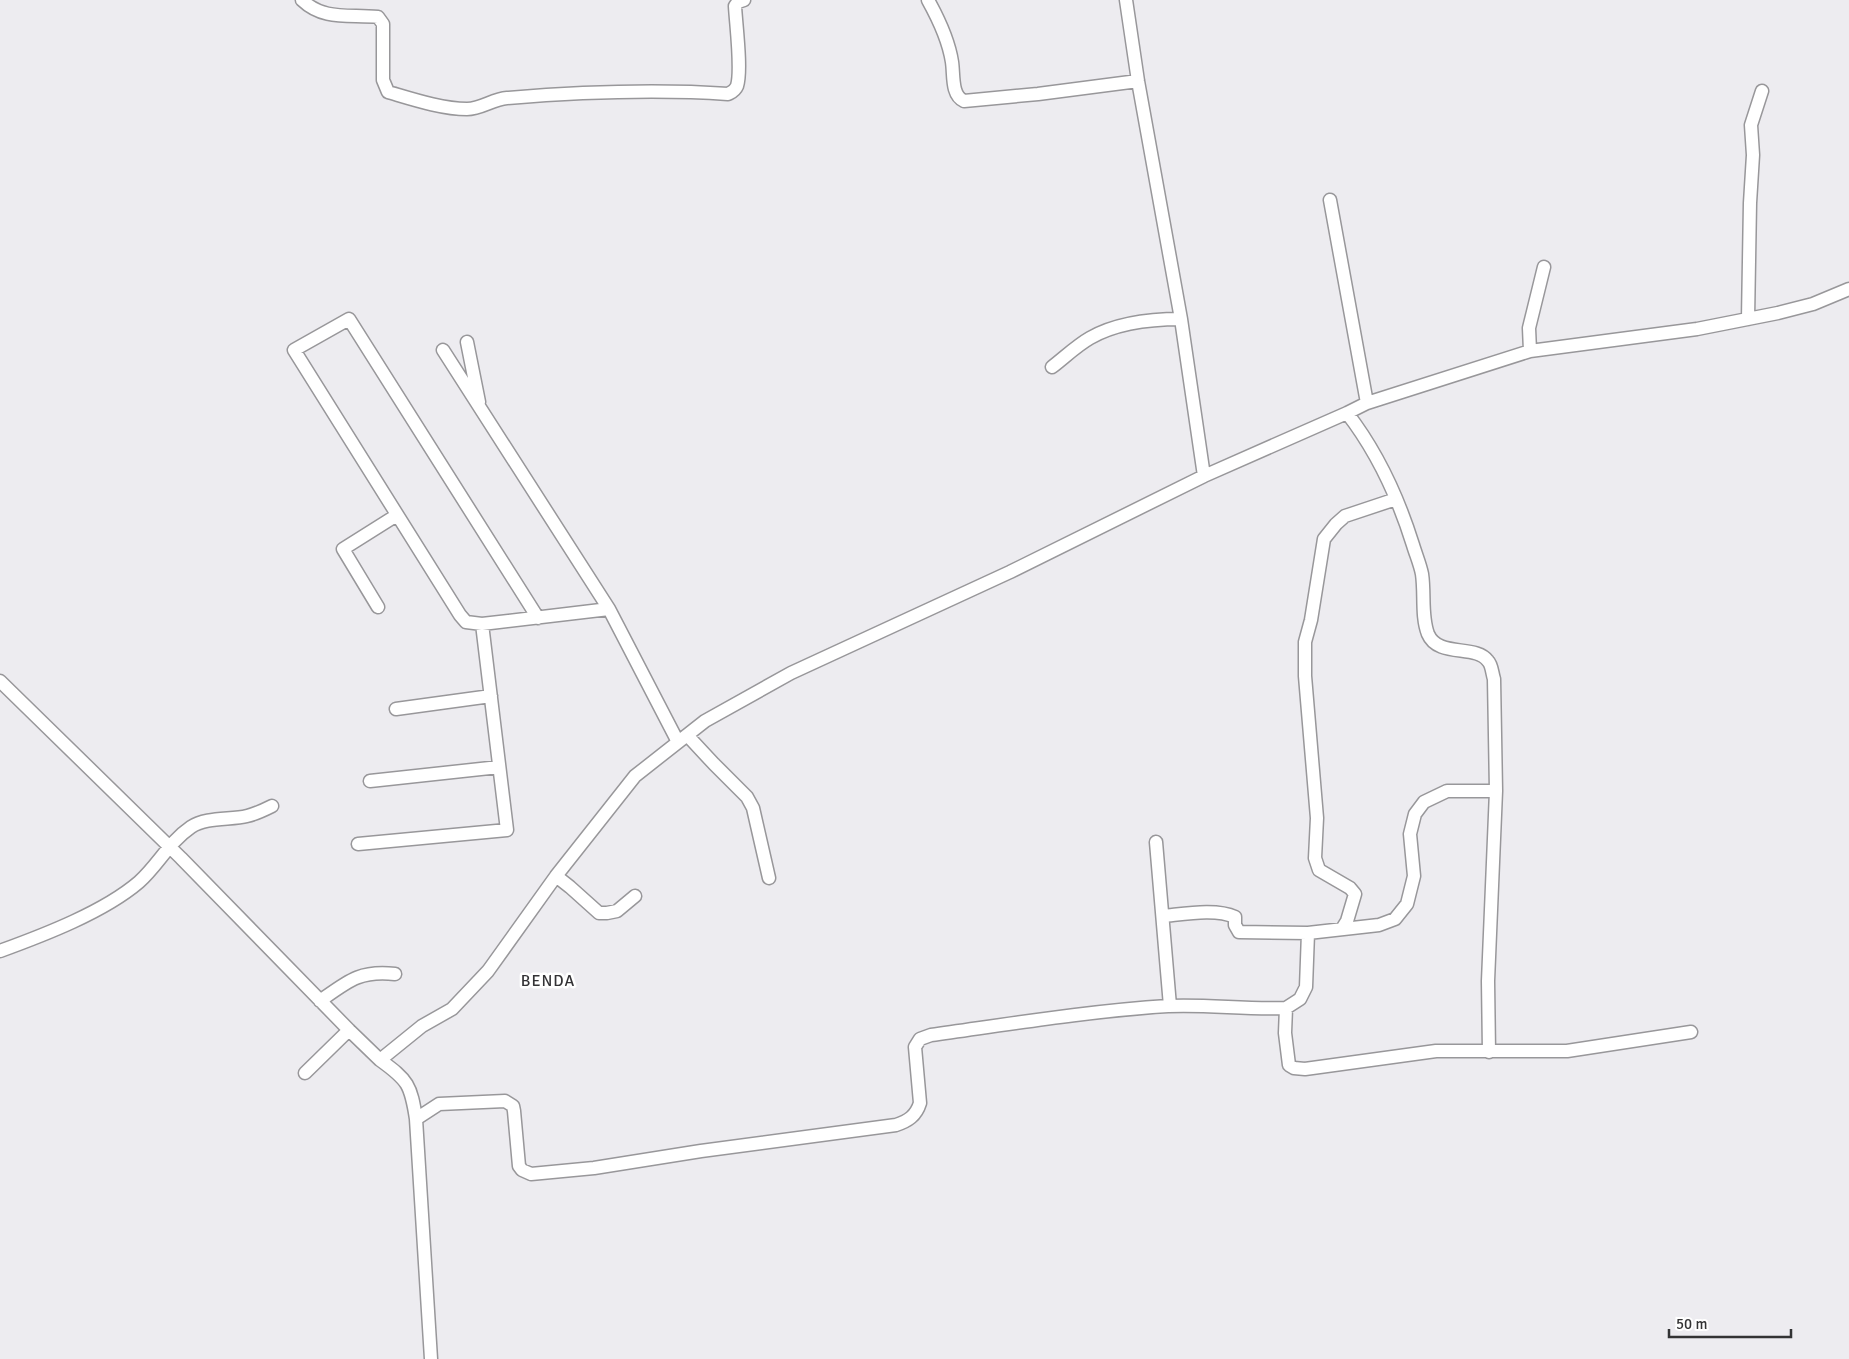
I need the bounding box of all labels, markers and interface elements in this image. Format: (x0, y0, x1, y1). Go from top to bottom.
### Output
district label: BENDA (521, 971, 575, 991)
scale bar (1669, 1306, 1792, 1338)
text: 50 m (1676, 1315, 1707, 1333)

